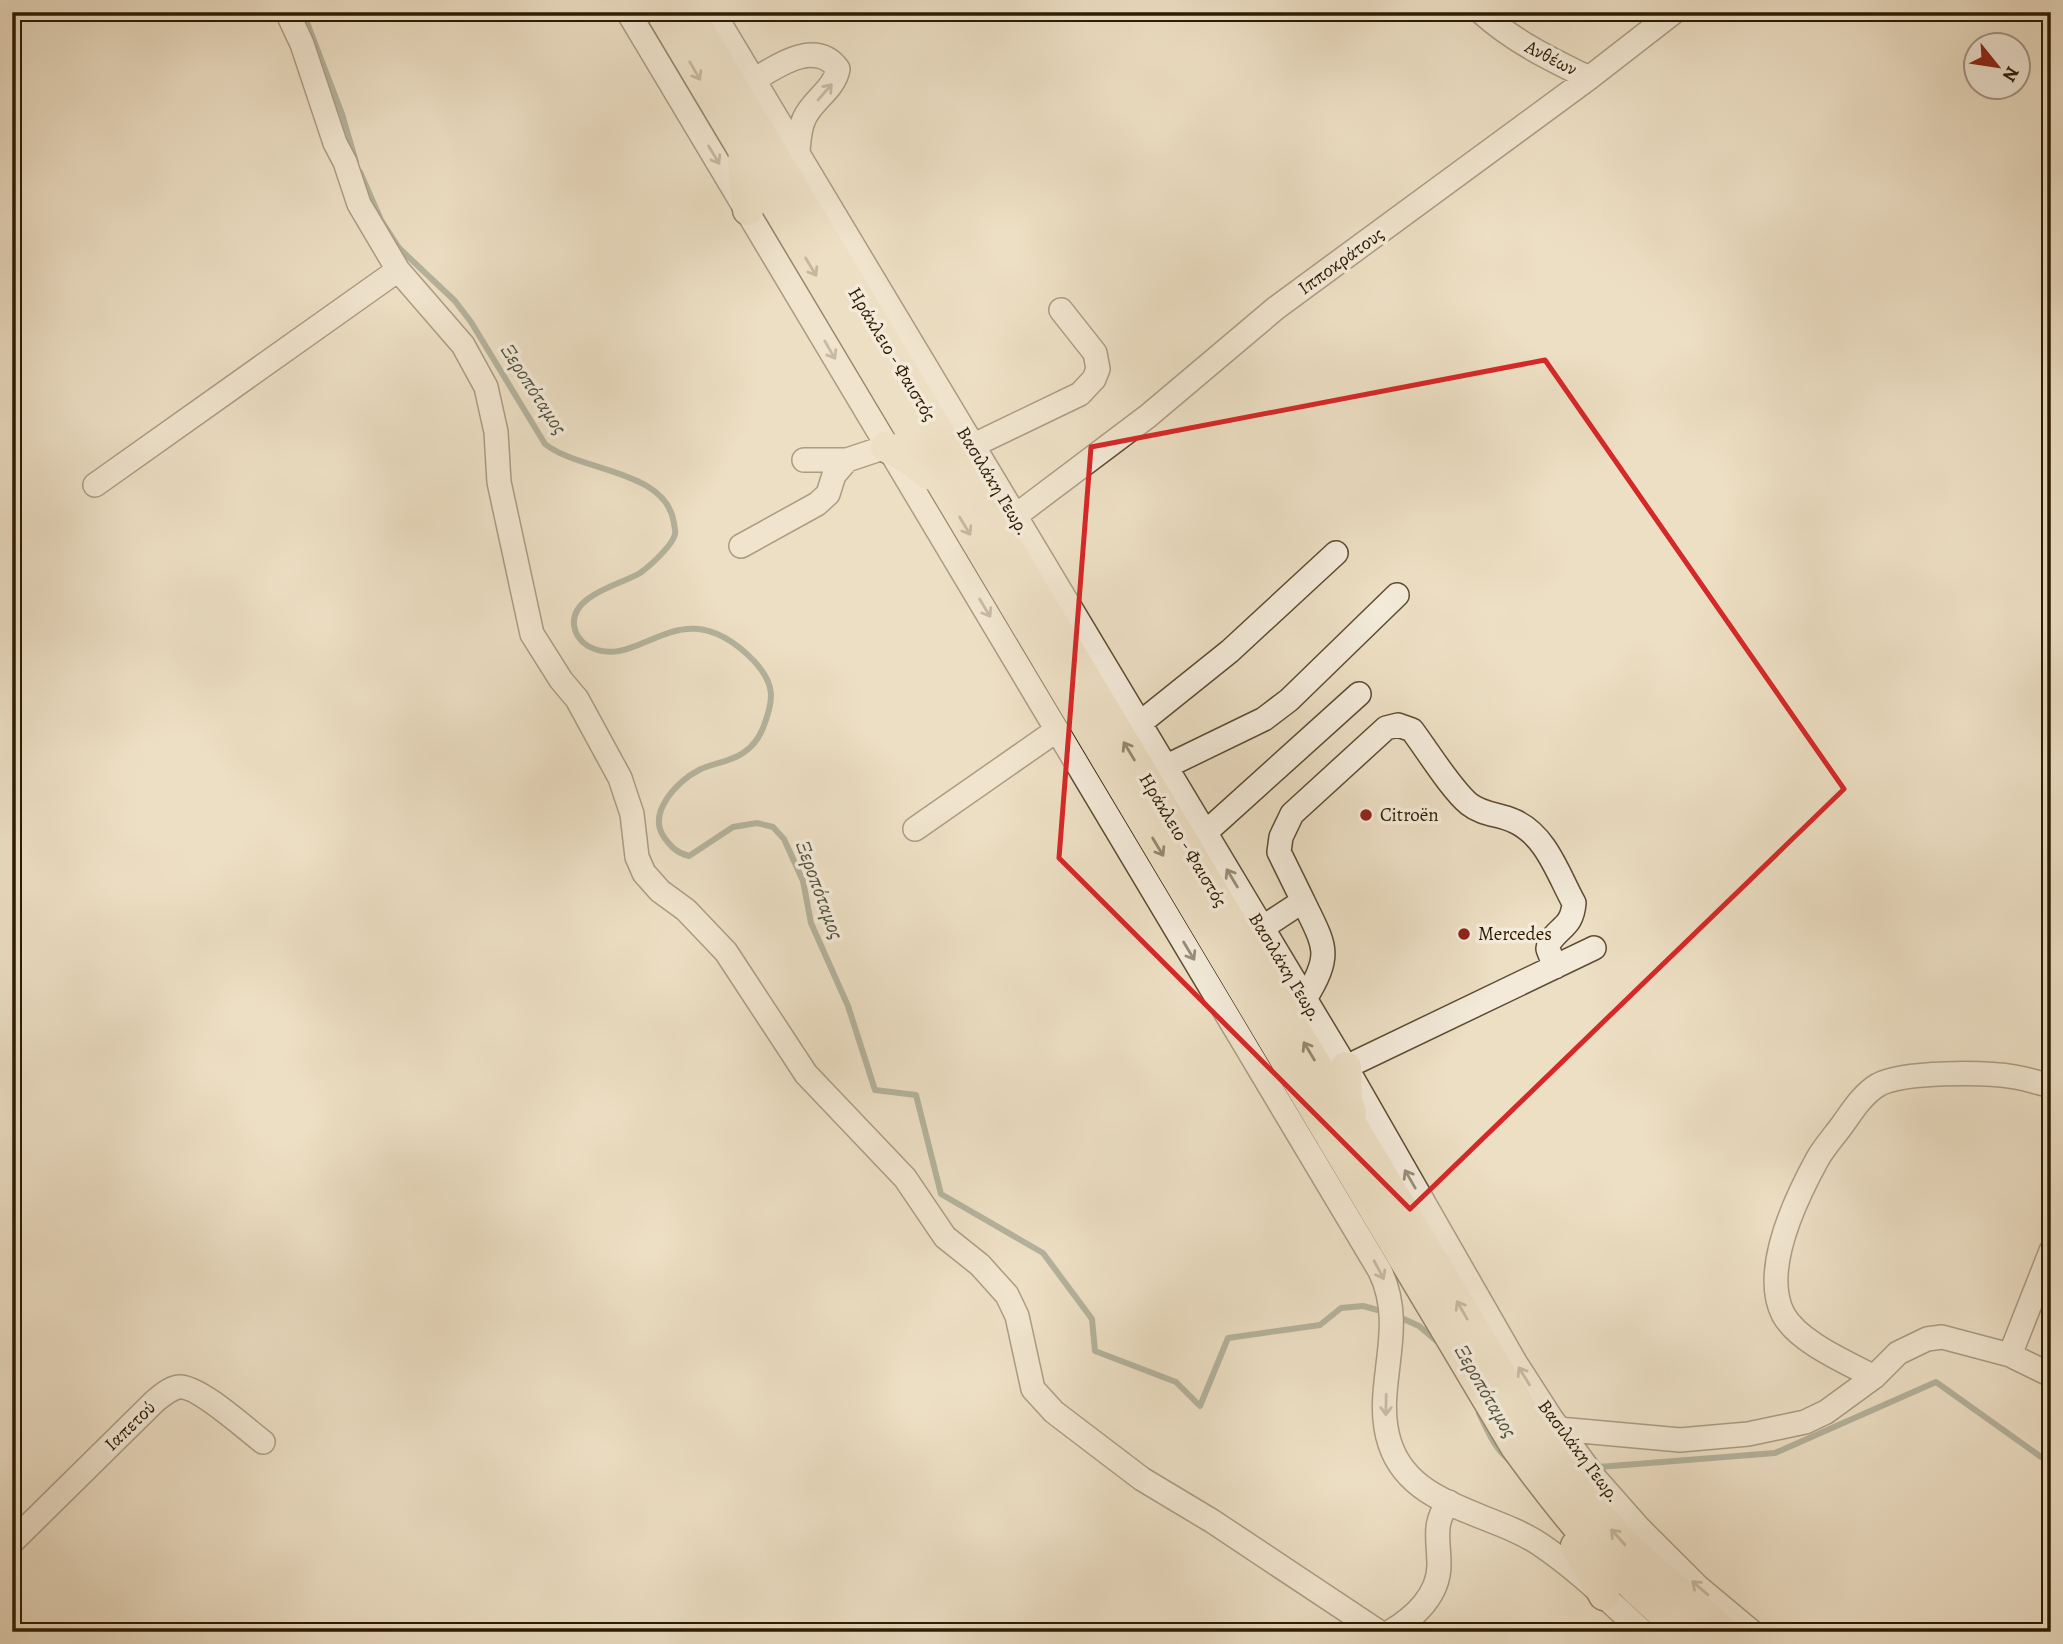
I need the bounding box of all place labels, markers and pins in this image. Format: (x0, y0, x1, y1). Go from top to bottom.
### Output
place label: Citroën (1380, 802, 1439, 828)
marker: Citroën (1358, 807, 1374, 823)
place label: Mercedes (1478, 921, 1552, 947)
marker: Mercedes (1456, 926, 1472, 942)

